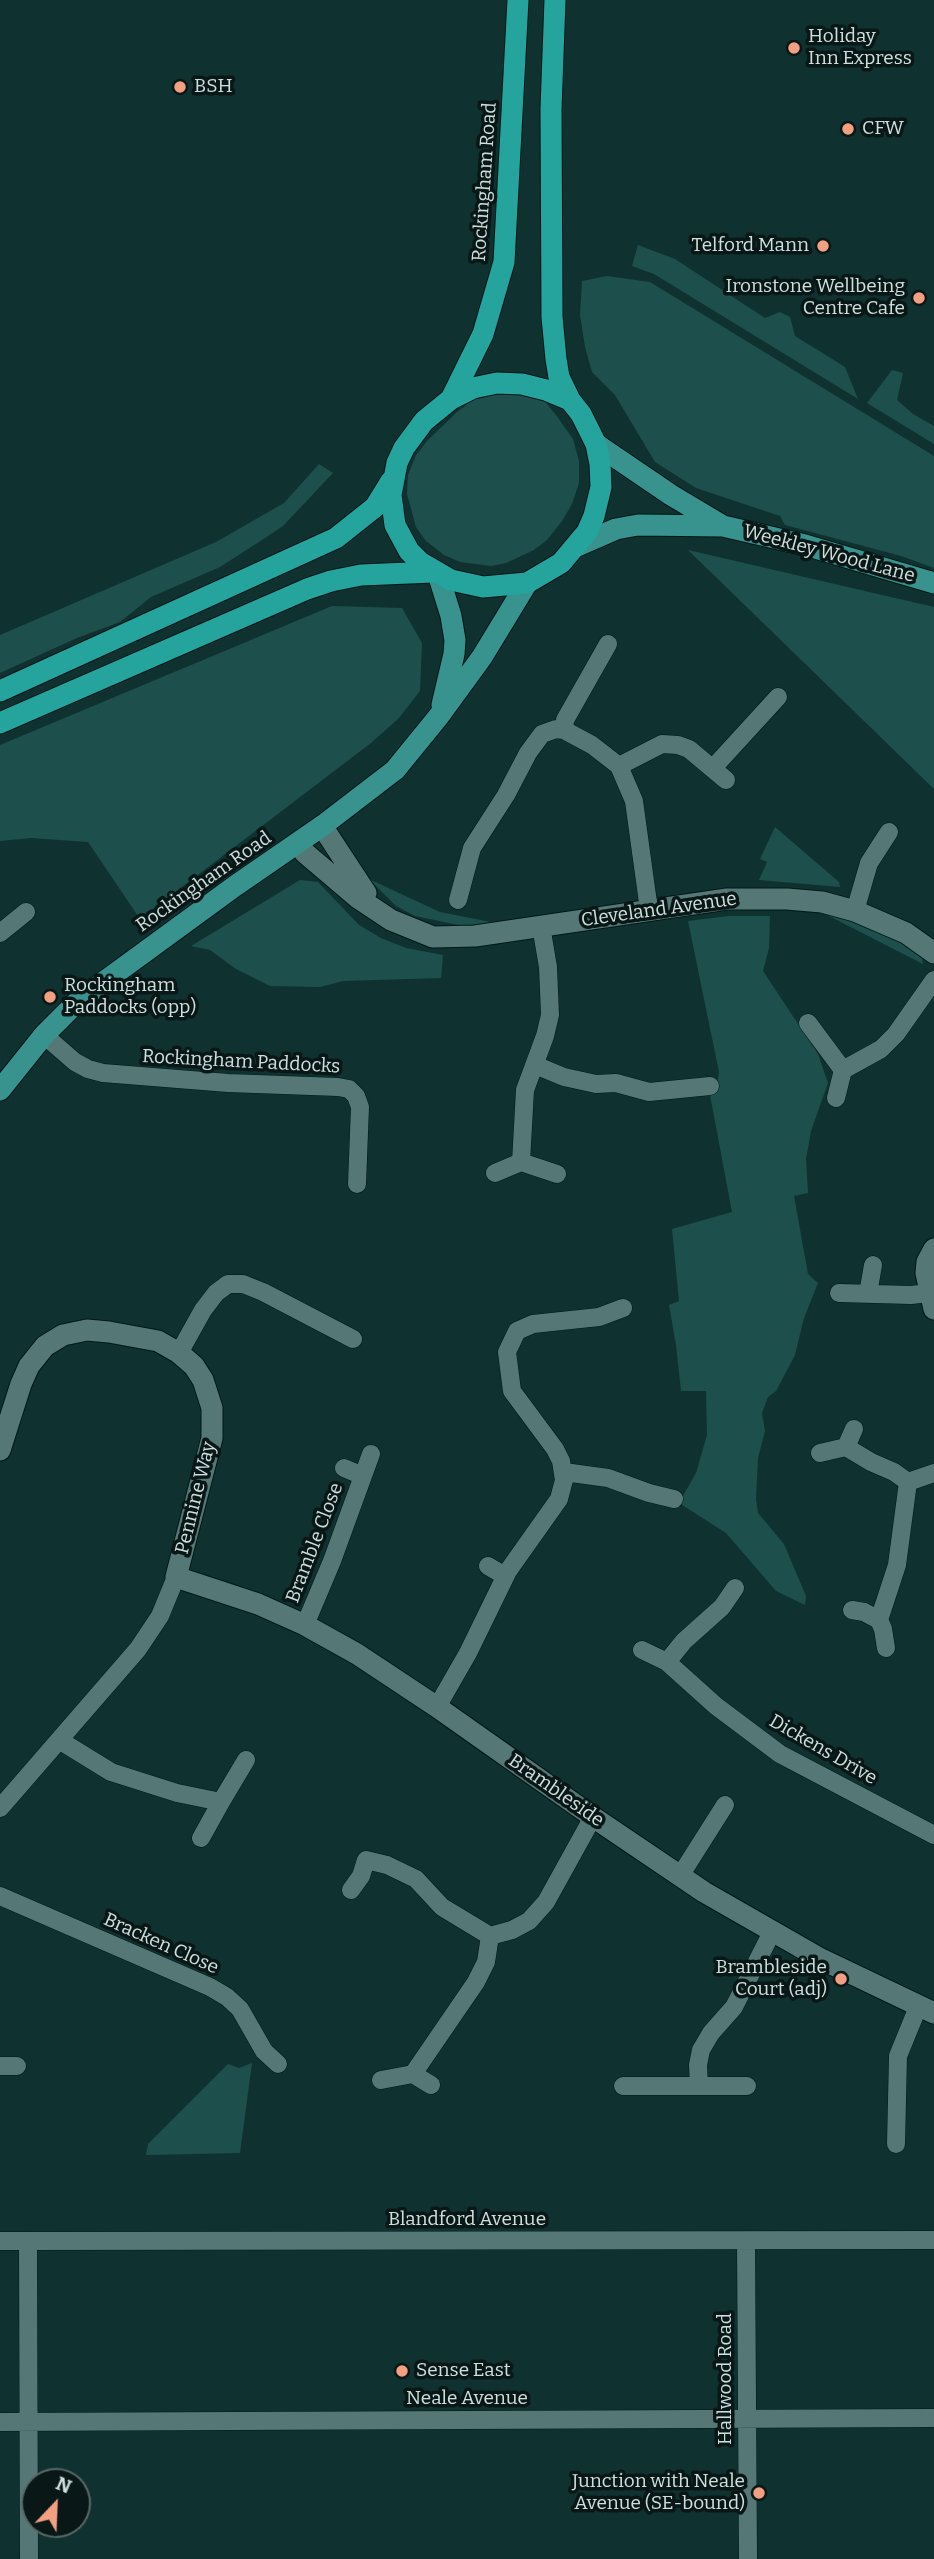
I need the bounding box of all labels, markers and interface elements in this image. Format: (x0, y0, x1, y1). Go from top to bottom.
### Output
place label: Holiday Inn Express (808, 26, 912, 70)
marker: Holiday Inn Express (786, 40, 802, 56)
place label: BSH (194, 76, 233, 98)
marker: BSH (172, 79, 188, 95)
street label: Rockingham Road (468, 102, 502, 262)
place label: CFW (862, 118, 904, 140)
marker: CFW (840, 121, 856, 137)
place label: Telford Mann (692, 235, 809, 257)
marker: Telford Mann (815, 238, 831, 254)
place label: Ironstone Wellbeing Centre Cafe (725, 276, 905, 320)
marker: Ironstone Wellbeing Centre Cafe (911, 290, 927, 306)
street label: Weekley Wood Lane (741, 520, 917, 588)
street label: Rockingham Road (132, 827, 276, 937)
street label: Cleveland Avenue (580, 888, 738, 932)
place label: Rockingham Paddocks (opp) (64, 975, 196, 1019)
marker: Rockingham Paddocks (opp) (42, 989, 58, 1005)
street label: Rockingham Paddocks (141, 1045, 341, 1079)
street label: Pennine Way (171, 1439, 221, 1557)
street label: Bramble Close (282, 1480, 348, 1606)
street label: Dickens Drive (765, 1710, 881, 1790)
street label: Brambleside (504, 1750, 608, 1832)
street label: Bracken Close (100, 1908, 222, 1980)
place label: Brambleside Court (adj) (716, 1957, 827, 2001)
marker: Brambleside Court (adj) (833, 1971, 849, 1987)
street label: Blandford Avenue (388, 2209, 546, 2231)
street label: Hallwood Road (715, 2313, 737, 2445)
place label: Sense East (416, 2360, 511, 2382)
marker: Sense East (394, 2363, 410, 2379)
street label: Neale Avenue (406, 2388, 528, 2410)
north arrow (21, 2468, 91, 2538)
place label: Junction with Neale Avenue (SE-bound) (572, 2471, 745, 2515)
text: N (52, 2472, 75, 2498)
marker: Junction with Neale Avenue (SE-bound) (751, 2485, 767, 2501)

